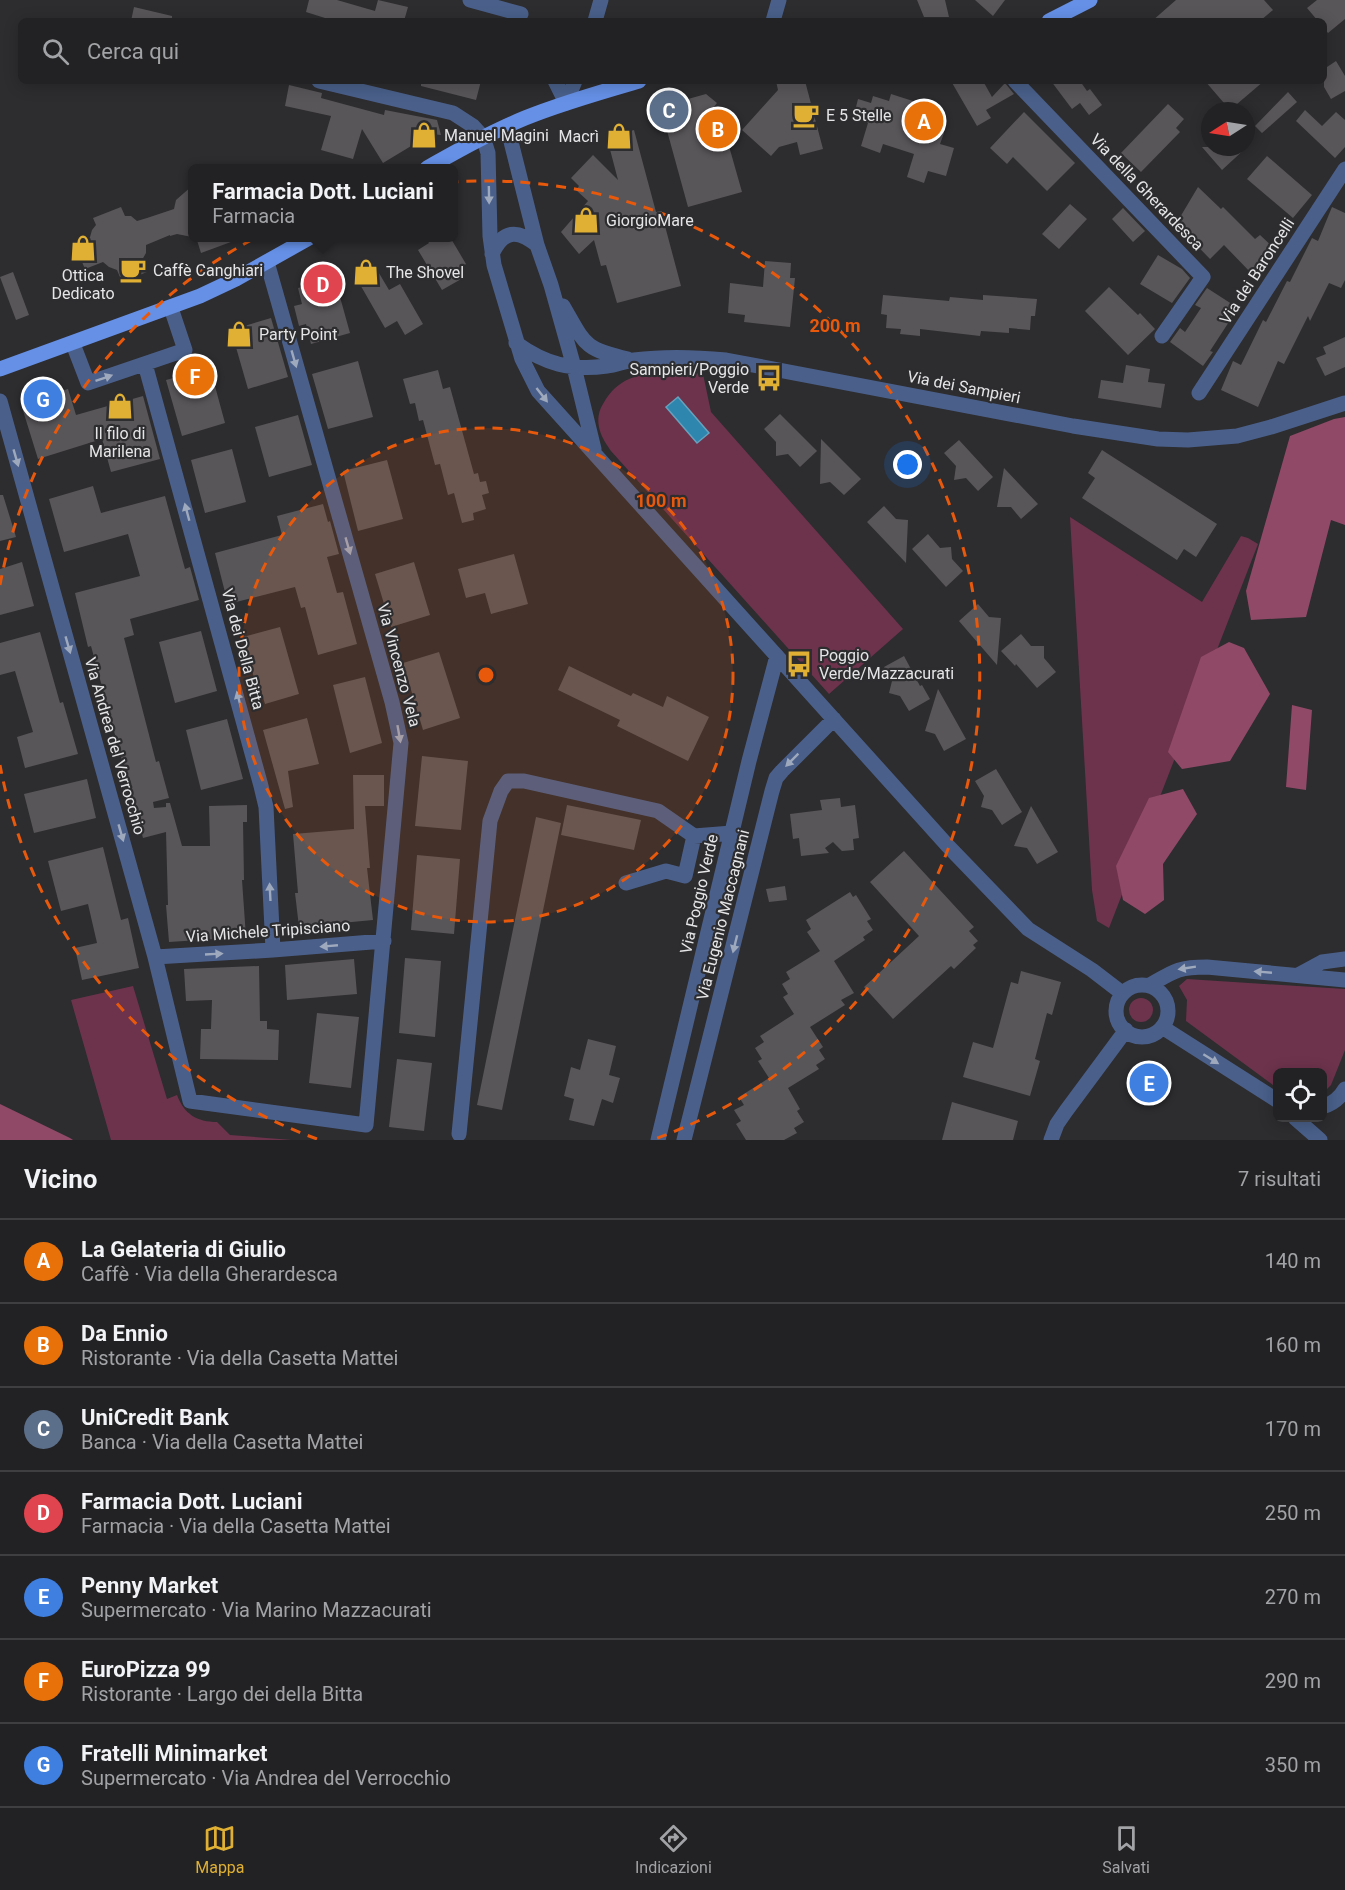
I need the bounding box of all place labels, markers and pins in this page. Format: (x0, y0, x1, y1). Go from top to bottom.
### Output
pin: C (650, 88, 688, 132)
pin: A (904, 98, 944, 144)
cafe icon: E 5 Stelle (791, 100, 821, 130)
pin: B (698, 106, 738, 152)
place label: E 5 Stelle (826, 106, 892, 125)
shop icon: Manuel Magini (409, 120, 439, 150)
shop icon: Macrì (604, 121, 634, 151)
place label: Manuel Magini (444, 126, 549, 145)
place label: Macrì (559, 127, 599, 146)
shop icon: GiorgioMare (571, 205, 601, 235)
place label: GiorgioMare (606, 211, 694, 230)
shop icon: Ottica Dedicato (68, 233, 98, 263)
cafe icon: Caffè Canghiari (118, 255, 148, 285)
shop icon: The Shovel (351, 257, 381, 287)
place label: Caffè Canghiari (153, 261, 263, 280)
pin: D (304, 262, 342, 306)
place label: The Shovel (386, 263, 464, 282)
place label: Ottica Dedicato (51, 266, 115, 303)
shop icon: Party Point (224, 319, 254, 349)
place label: Party Point (259, 325, 337, 344)
pin: F (176, 354, 214, 398)
place label: Sampieri/Poggio Verde (629, 360, 749, 397)
bus stop icon: Sampieri/Poggio Verde (754, 363, 784, 393)
pin: G (24, 376, 63, 422)
shop icon: Il filo di Marilena (105, 391, 135, 421)
place label: Il filo di Marilena (89, 424, 151, 461)
place label: Poggio Verde/Mazzacurati (819, 646, 954, 683)
bus stop icon: Poggio Verde/Mazzacurati (784, 649, 814, 679)
centre of rings (476, 665, 496, 685)
pin: E (1130, 1060, 1168, 1106)

